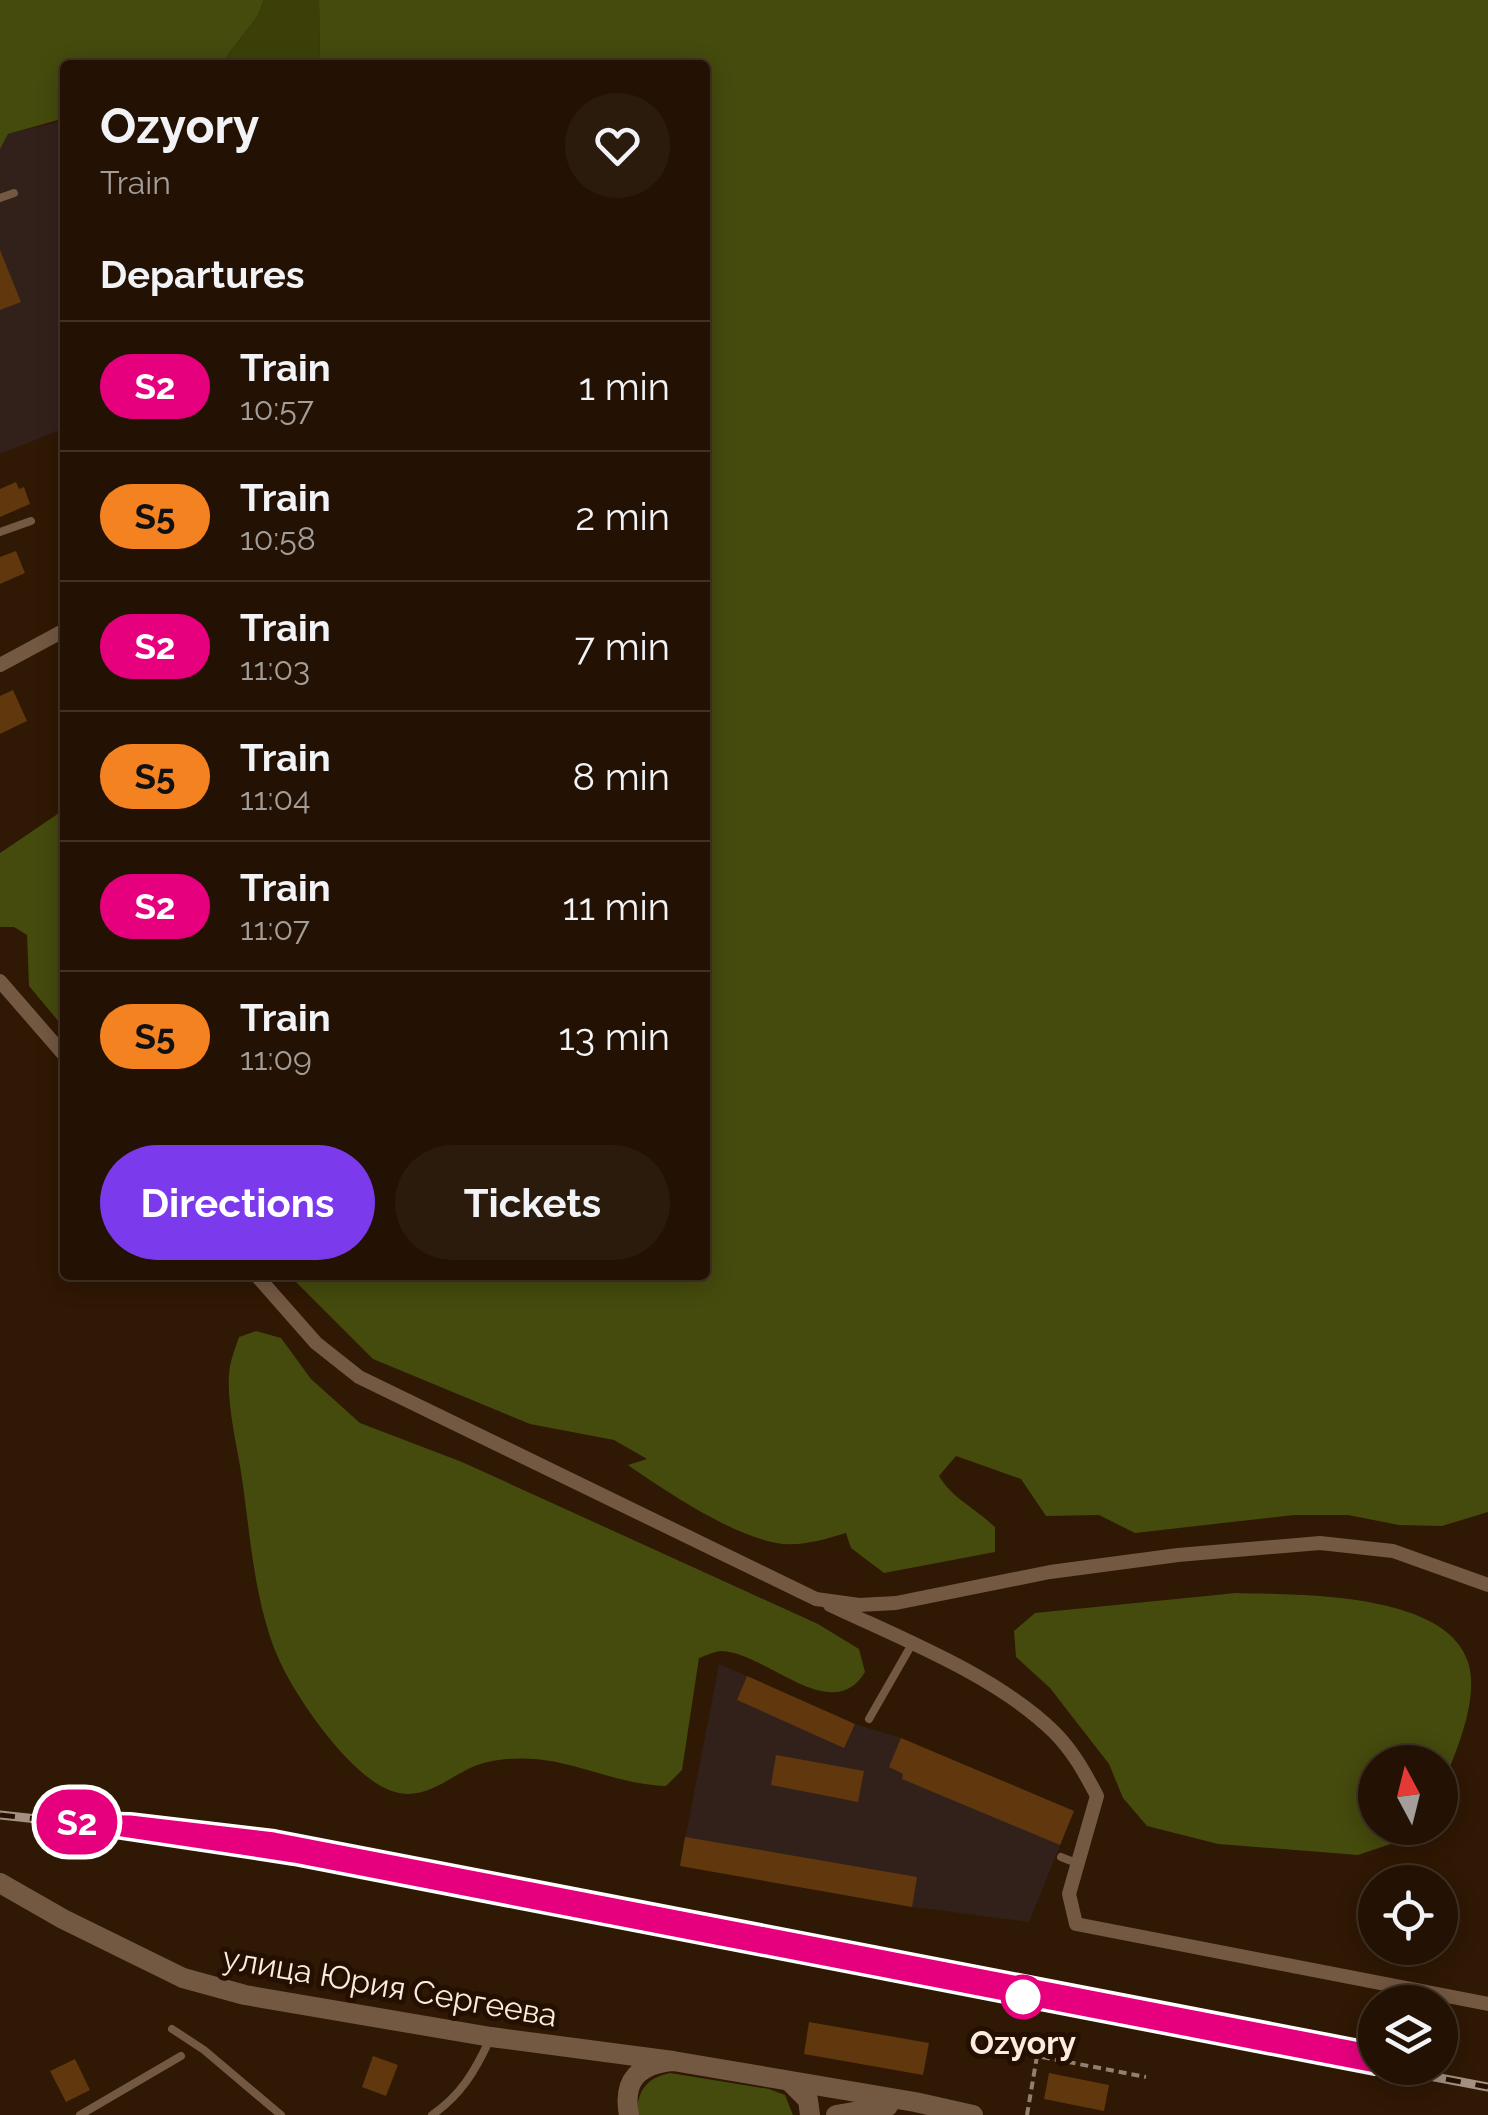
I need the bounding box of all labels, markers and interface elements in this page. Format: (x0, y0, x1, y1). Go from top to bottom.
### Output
button: heart (565, 93, 670, 198)
text: Ozyory (100, 98, 259, 154)
text: Train (100, 164, 171, 201)
text: Departures (100, 252, 305, 297)
text: Train (240, 345, 331, 390)
text: 1 min (579, 364, 670, 409)
text: S2 (134, 366, 176, 407)
text: 10:57 (240, 390, 314, 427)
text: Train (240, 475, 331, 520)
text: 2 min (575, 494, 670, 539)
text: S5 (135, 496, 175, 537)
text: 10:58 (240, 520, 316, 557)
text: Train (240, 605, 331, 650)
text: 7 min (575, 624, 670, 669)
text: S2 (134, 626, 176, 667)
text: 11:03 (240, 650, 310, 687)
text: Train (240, 735, 331, 780)
text: 8 min (572, 754, 670, 799)
text: S5 (135, 756, 175, 797)
text: 11:04 (240, 780, 310, 817)
text: Train (240, 865, 331, 910)
text: 11 min (562, 884, 670, 929)
text: S2 (134, 886, 176, 927)
text: 11:07 (240, 910, 310, 947)
text: Train (240, 995, 331, 1040)
text: 13 min (558, 1014, 670, 1059)
text: S5 (135, 1016, 175, 1057)
text: 11:09 (240, 1040, 312, 1077)
button: Directions (100, 1145, 375, 1260)
button: Tickets (395, 1145, 670, 1260)
north arrow (1358, 1745, 1458, 1845)
map controls (1358, 1745, 1458, 2085)
line badge: S2 (32, 1790, 122, 1854)
text: S2 (56, 1802, 98, 1843)
button: locate (1358, 1865, 1458, 1965)
street label: улица Юрия Сергеева (220, 1938, 560, 2034)
marker: Ozyory (1002, 1976, 1044, 2018)
button: layers (1358, 1985, 1458, 2085)
place label: Ozyory (970, 2024, 1077, 2061)

